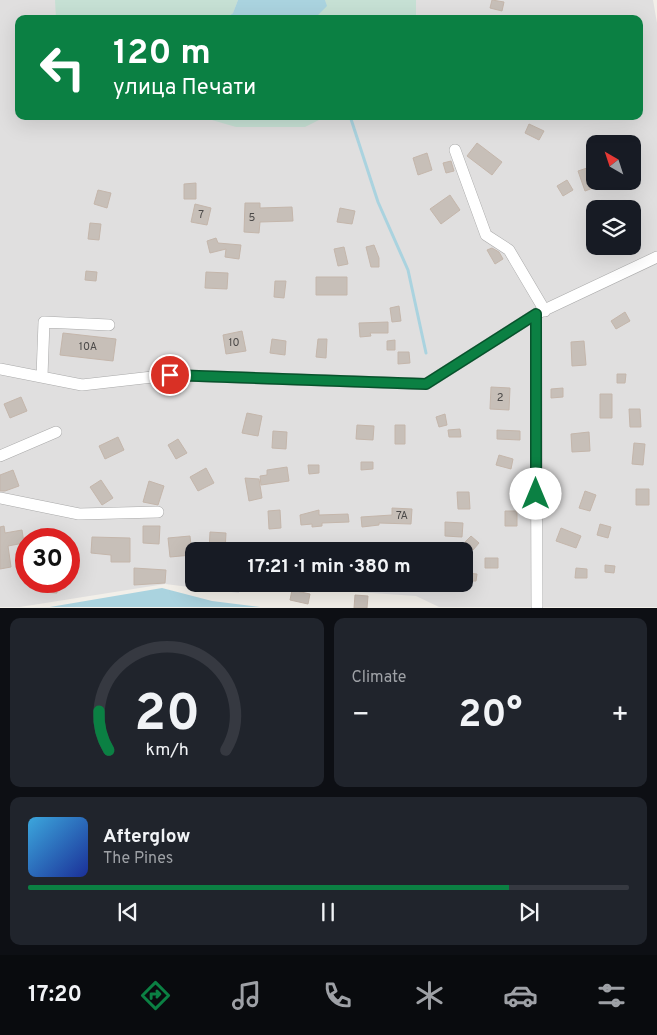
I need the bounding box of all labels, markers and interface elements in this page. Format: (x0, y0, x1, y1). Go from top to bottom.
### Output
text: 120 m (113, 32, 211, 76)
icon: left (30, 35, 95, 100)
text: улица Печати (113, 75, 256, 102)
north arrow (586, 135, 641, 190)
map controls (586, 135, 641, 255)
button: layers (586, 200, 641, 255)
house number: 7 (198, 208, 204, 222)
house number: 5 (249, 211, 256, 225)
house number: 10 (228, 336, 240, 350)
house number: 10А (79, 340, 97, 354)
pin (149, 354, 191, 396)
icon: arrive (156, 361, 184, 389)
house number: 2 (497, 391, 503, 405)
position arrow (509, 467, 561, 519)
house number: 7А (396, 509, 408, 523)
speed limit sign: 30 (15, 528, 80, 593)
text: 17:21 · 1 min · 380 m (247, 555, 411, 579)
text: Climate (352, 668, 406, 688)
text: 20 (134, 683, 200, 749)
text: 20° (458, 692, 522, 741)
text: − (352, 698, 370, 734)
text: + (611, 698, 629, 734)
text: km/h (145, 739, 188, 762)
text: Afterglow (103, 825, 191, 849)
text: The Pines (103, 849, 173, 869)
icon: previous (114, 898, 142, 926)
icon: pause (314, 898, 342, 926)
icon: next (515, 898, 543, 926)
icon: directions (138, 978, 173, 1013)
icon: music (229, 978, 264, 1013)
icon: phone (320, 978, 355, 1013)
icon: climate (412, 978, 447, 1013)
icon: car (503, 978, 538, 1013)
icon: filters (594, 978, 629, 1013)
text: 17:20 (28, 982, 82, 1009)

